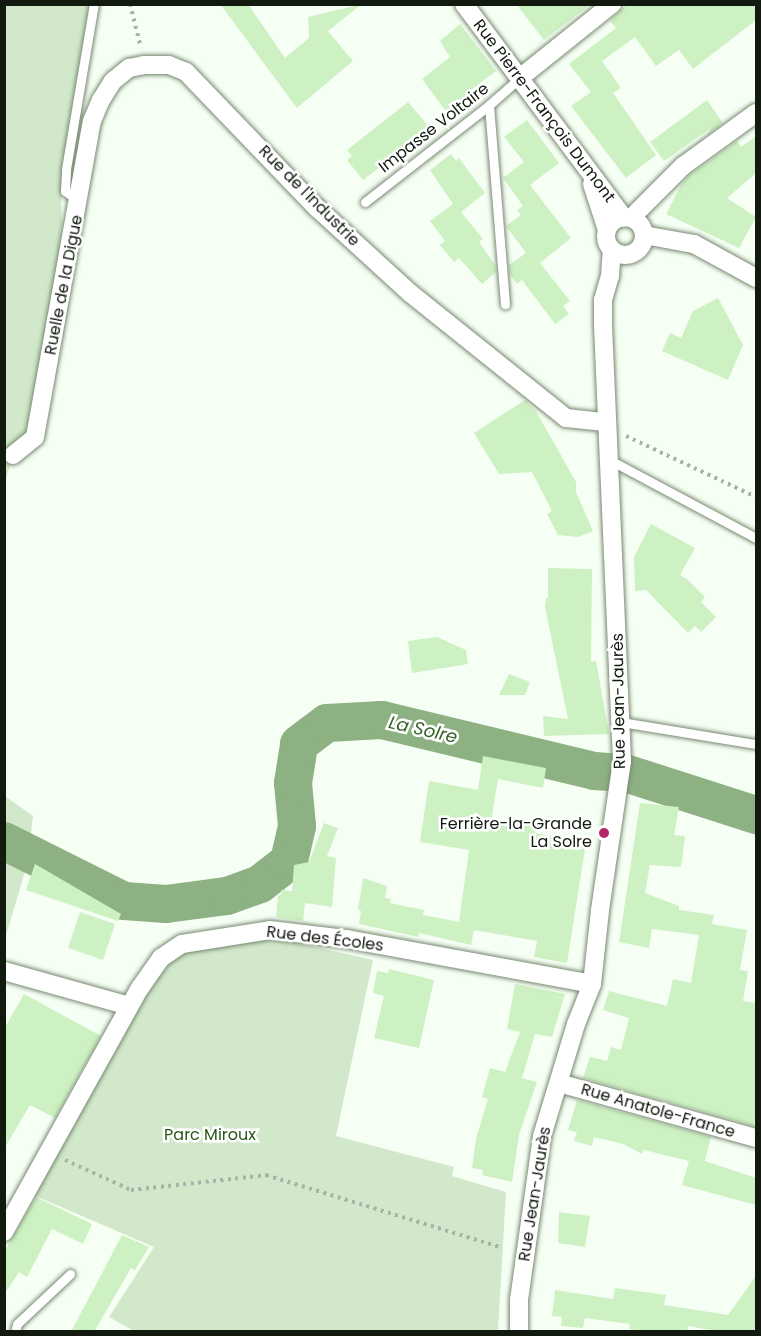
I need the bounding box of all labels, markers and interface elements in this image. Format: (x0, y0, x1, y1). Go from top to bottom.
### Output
street label: Rue Pierre-François Dumont (469, 16, 619, 206)
street label: Impasse Voltaire (375, 79, 493, 177)
street label: Rue de l'Industrie (255, 142, 363, 250)
street label: Ruelle de la Digue (41, 213, 87, 357)
street label: Rue Jean-Jaurès (608, 633, 630, 769)
water label: La Solre (387, 712, 459, 748)
place label: Ferrière-la-Grande La Solre (440, 814, 592, 852)
marker: Ferrière-la-Grande La Solre (597, 826, 611, 840)
street label: Rue des Écoles (265, 922, 385, 956)
street label: Rue Anatole-France (579, 1080, 737, 1142)
park label: Parc Miroux (164, 1125, 256, 1145)
street label: Rue Jean-Jaurès (515, 1125, 555, 1263)

